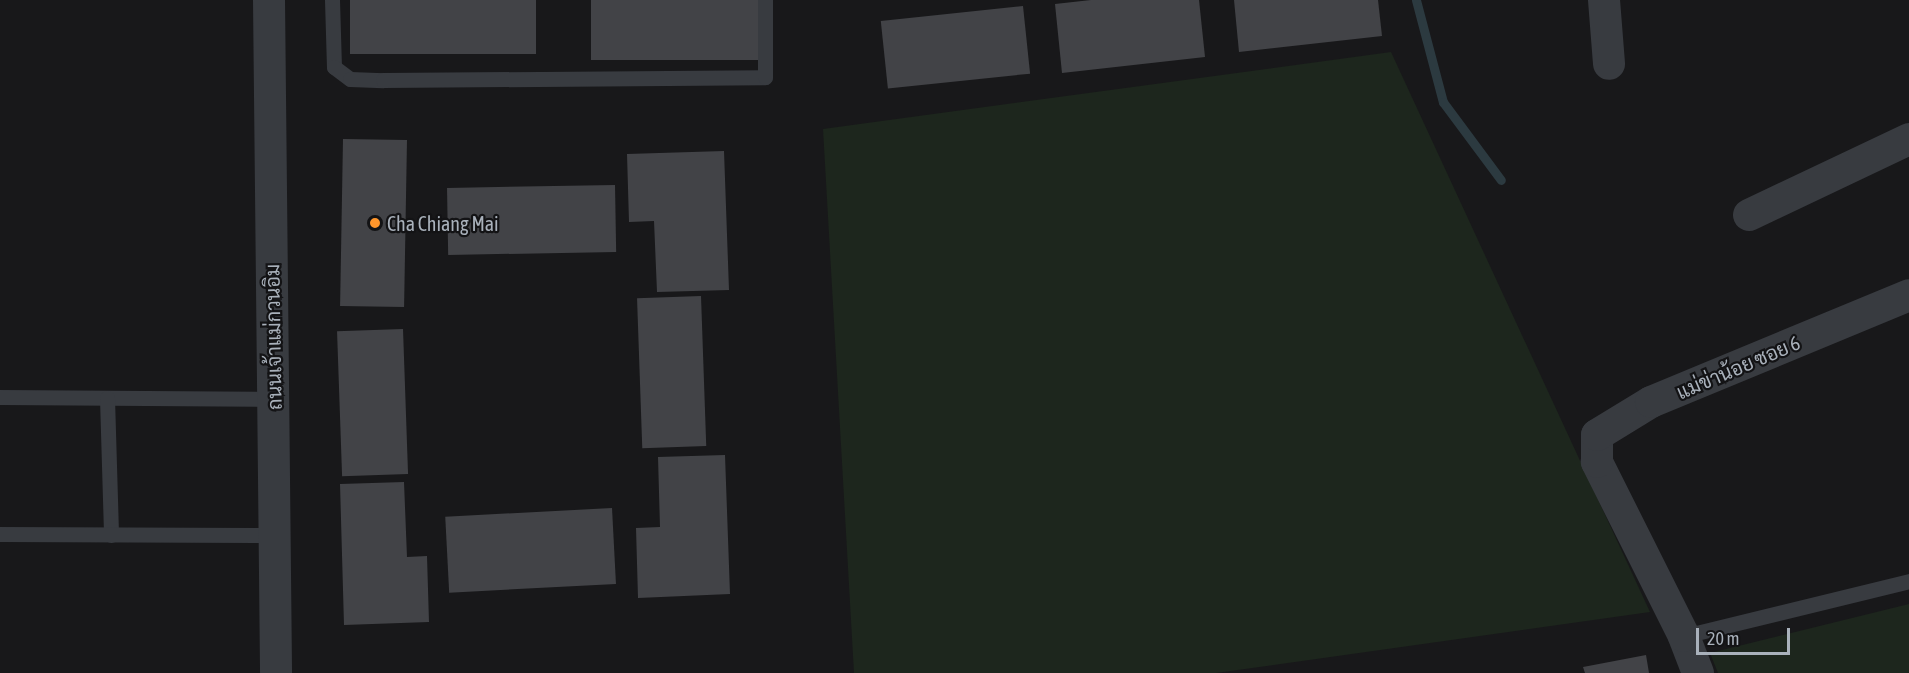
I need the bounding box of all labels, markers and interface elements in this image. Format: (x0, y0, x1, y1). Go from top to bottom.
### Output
place label: Cha Chiang Mai (387, 211, 499, 235)
marker: Cha Chiang Mai (368, 216, 382, 230)
street label: ถนนเจ้าแม่กวนอิม (260, 264, 286, 410)
street label: แม่ข่าน้อย ซอย 6 (1673, 330, 1803, 404)
scale bar (1699, 616, 1794, 654)
text: 20 m (1707, 628, 1739, 649)

